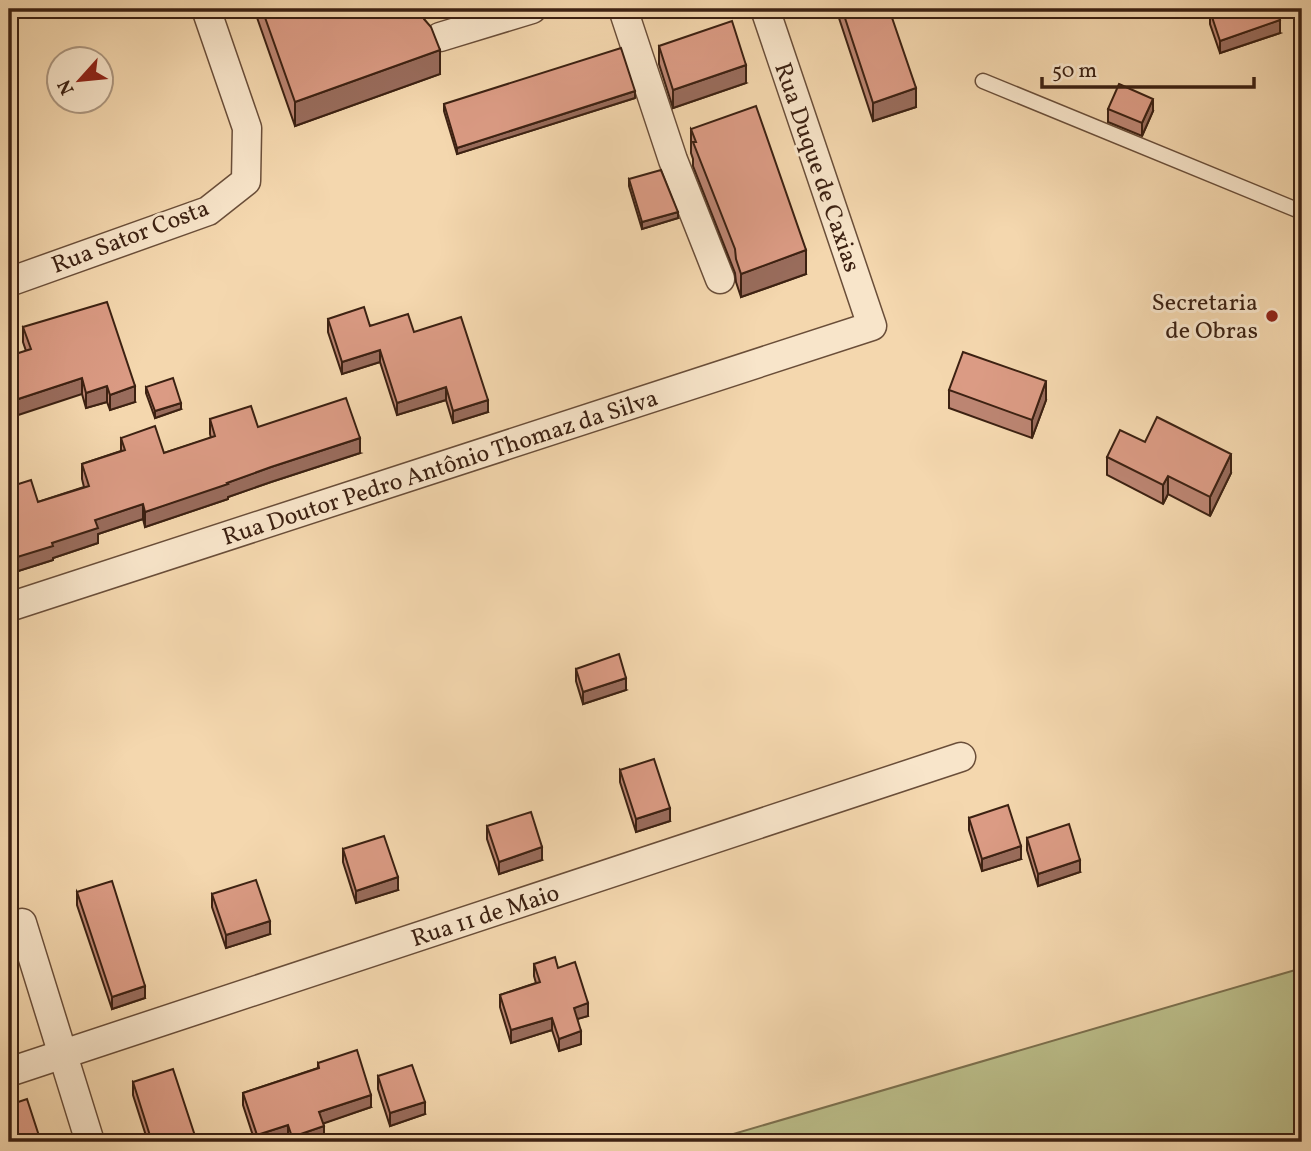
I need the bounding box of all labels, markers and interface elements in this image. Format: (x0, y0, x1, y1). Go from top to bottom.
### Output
north arrow (46, 46, 116, 116)
scale bar (1042, 46, 1253, 90)
text: 50 m (1052, 57, 1097, 86)
street label: Rua Duque de Caxias (764, 58, 868, 277)
text: N (52, 75, 81, 99)
street label: Rua Sator Costa (47, 192, 215, 284)
place label: Secretaria de Obras (1152, 287, 1258, 349)
marker: Secretaria de Obras (1264, 308, 1280, 324)
street label: Rua Doutor Pedro Antônio Thomaz da Silva (218, 382, 663, 556)
street label: Rua 11 de Maio (407, 877, 564, 957)

